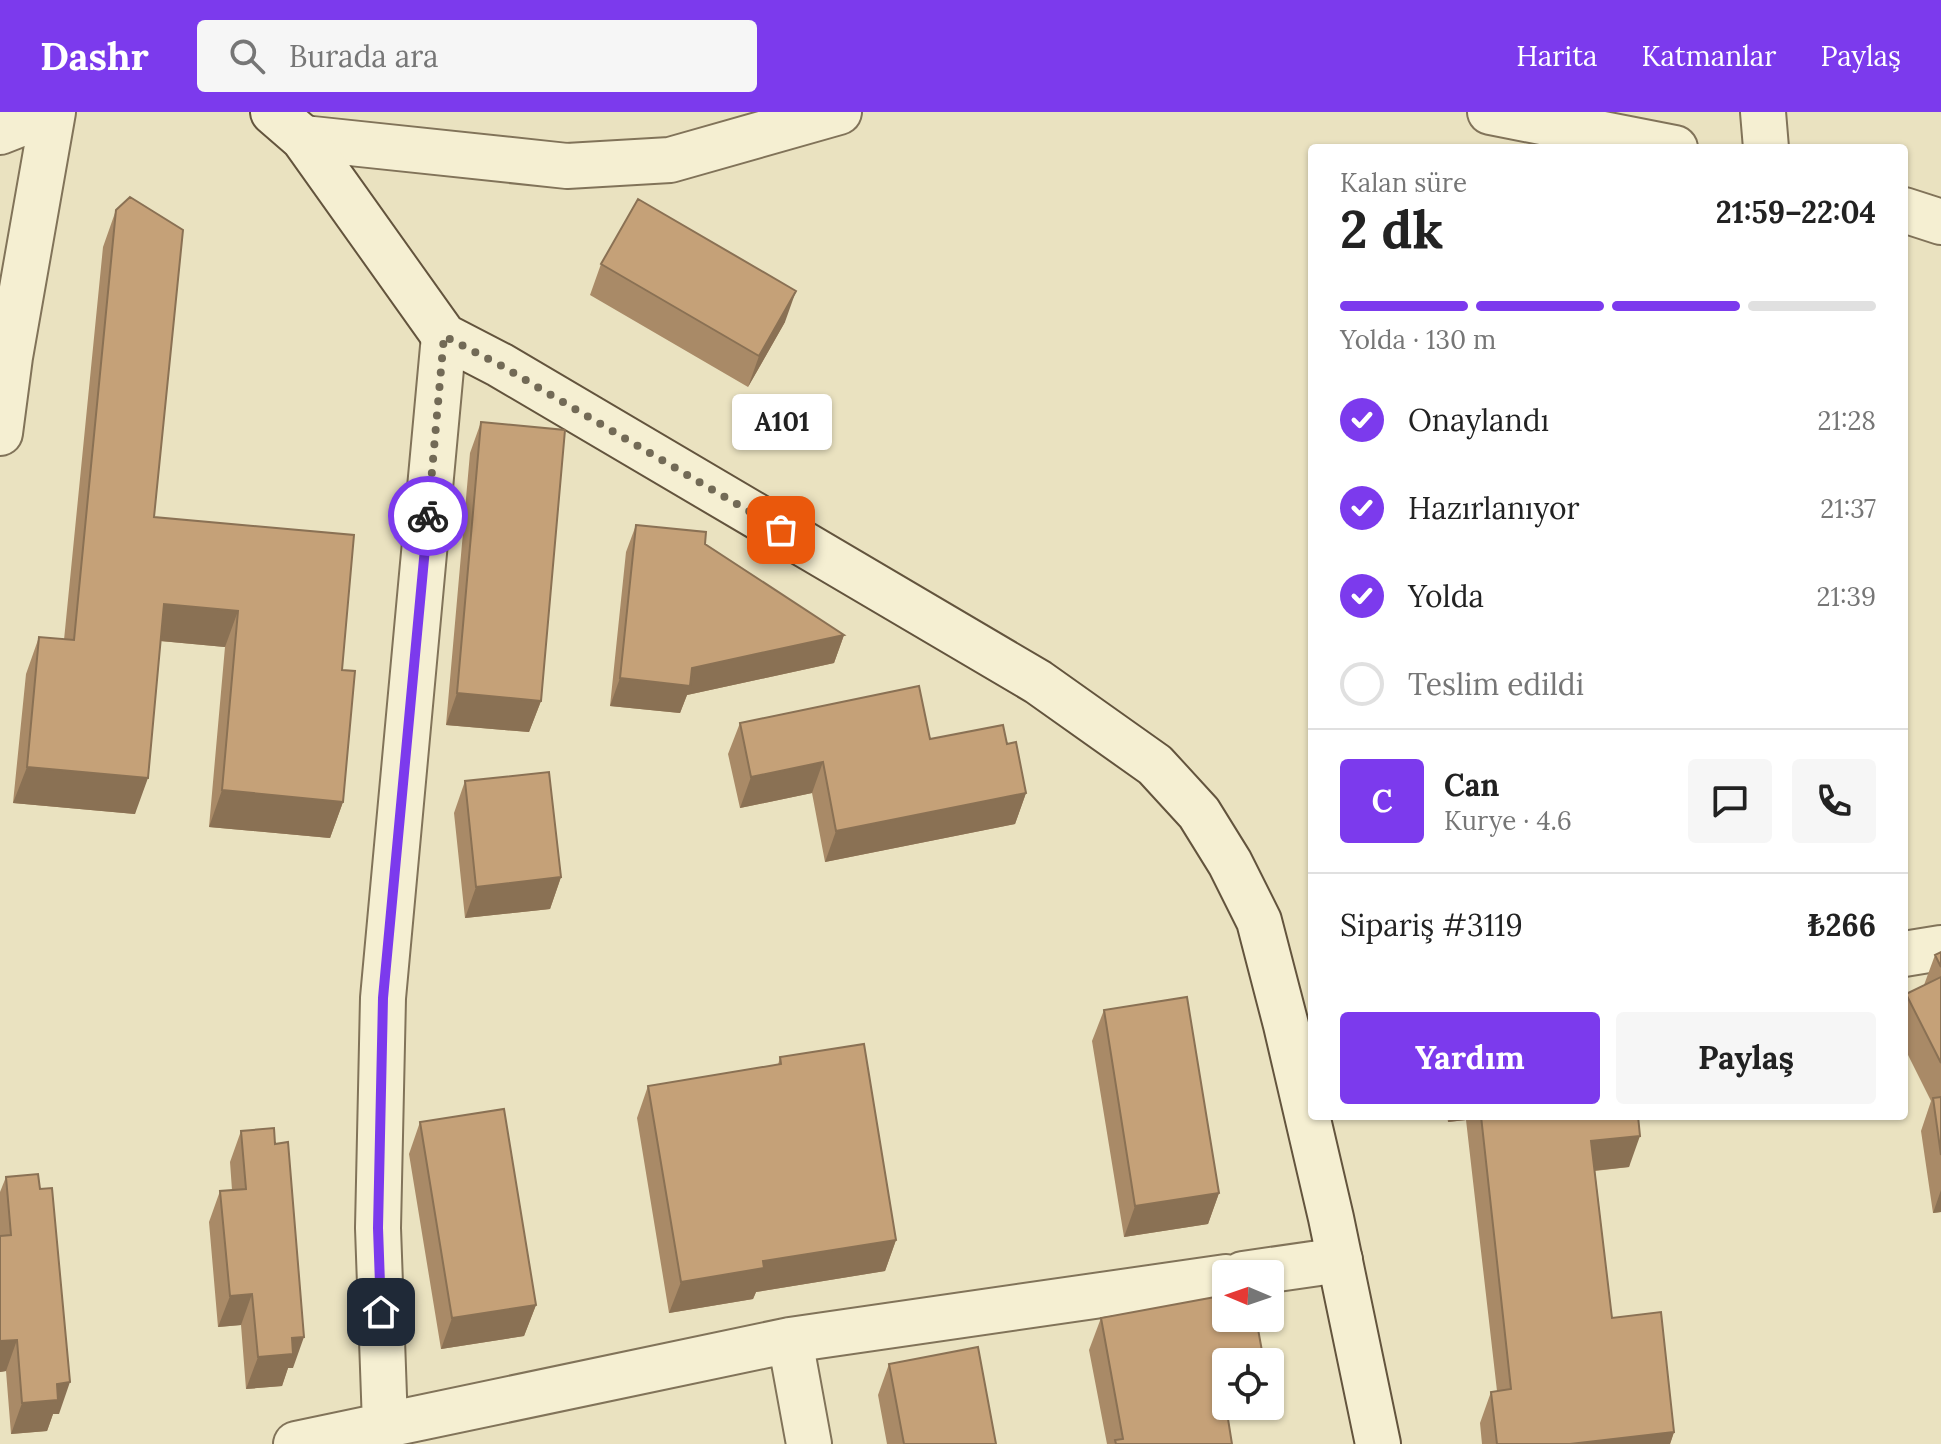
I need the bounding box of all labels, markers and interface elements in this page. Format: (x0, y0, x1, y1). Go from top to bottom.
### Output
search box (197, 20, 757, 92)
text: Dashr (40, 32, 149, 80)
icon: search (225, 34, 269, 78)
text: Burada ara (289, 37, 438, 75)
text: Harita (1516, 38, 1597, 74)
text: Katmanlar (1641, 38, 1776, 74)
text: Paylaş (1820, 38, 1901, 74)
text: Kalan süre (1340, 166, 1467, 199)
text: 21:59–22:04 (1716, 193, 1876, 231)
text: 2 dk (1340, 196, 1443, 262)
text: Yolda · 130 m (1340, 323, 1496, 356)
callout: A101 (731, 394, 831, 450)
icon: check (1340, 398, 1384, 442)
text: Onaylandı (1408, 401, 1549, 439)
text: 21:28 (1817, 404, 1876, 437)
text: A101 (754, 405, 810, 438)
courier (388, 476, 468, 556)
icon: check (1340, 486, 1384, 530)
text: Hazırlanıyor (1408, 489, 1579, 527)
text: 21:37 (1820, 492, 1876, 525)
icon: bike (406, 494, 450, 538)
pin (747, 496, 815, 564)
icon: bag (759, 508, 803, 552)
icon: check (1340, 574, 1384, 618)
text: Yolda (1408, 577, 1484, 615)
text: 21:39 (1817, 580, 1876, 613)
text: Teslim edildi (1408, 665, 1584, 703)
button: chat (1688, 759, 1772, 843)
button: phone (1792, 759, 1876, 843)
text: Can (1444, 766, 1500, 804)
text: C (1372, 782, 1392, 820)
text: Kurye · 4.6 (1444, 804, 1572, 837)
text: Sipariş #3119 (1340, 906, 1523, 944)
text: ₺266 (1808, 906, 1876, 944)
button: Yardım (1340, 1012, 1600, 1104)
button: Paylaş (1616, 1012, 1876, 1104)
north arrow (1212, 1260, 1284, 1332)
map controls (1212, 1260, 1284, 1420)
pin (347, 1278, 415, 1346)
icon: home (359, 1290, 403, 1334)
button: locate (1212, 1348, 1284, 1420)

